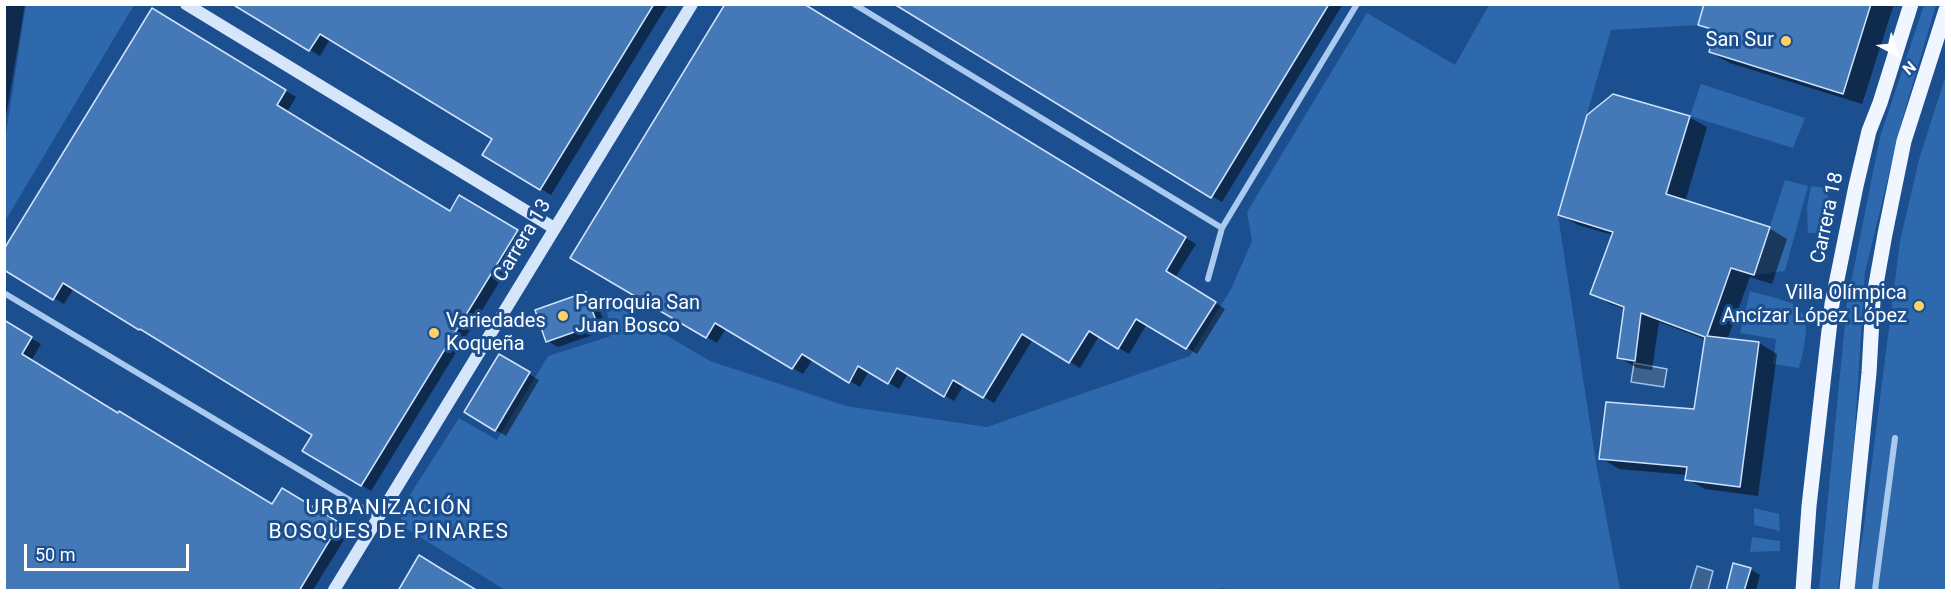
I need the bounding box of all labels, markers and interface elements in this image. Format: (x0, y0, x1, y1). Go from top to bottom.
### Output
north arrow (1867, 24, 1927, 84)
place label: San Sur (1706, 29, 1774, 53)
marker: San Sur (1779, 34, 1793, 48)
text: N (1899, 57, 1920, 79)
street label: Carrera 18 (1807, 170, 1849, 266)
street label: Carrera 13 (489, 195, 557, 287)
place label: Villa Olímpica Ancízar López López (1722, 282, 1907, 329)
place label: Parroquia San Juan Bosco (575, 292, 700, 339)
marker: Villa Olímpica Ancízar López López (1912, 299, 1926, 313)
marker: Parroquia San Juan Bosco (556, 309, 570, 323)
place label: Variedades Koqueña (446, 310, 546, 357)
marker: Variedades Koqueña (427, 326, 441, 340)
district label: URBANIZACIÓN BOSQUES DE PINARES (269, 496, 509, 546)
scale bar (27, 532, 192, 570)
text: 50 m (35, 544, 75, 565)

